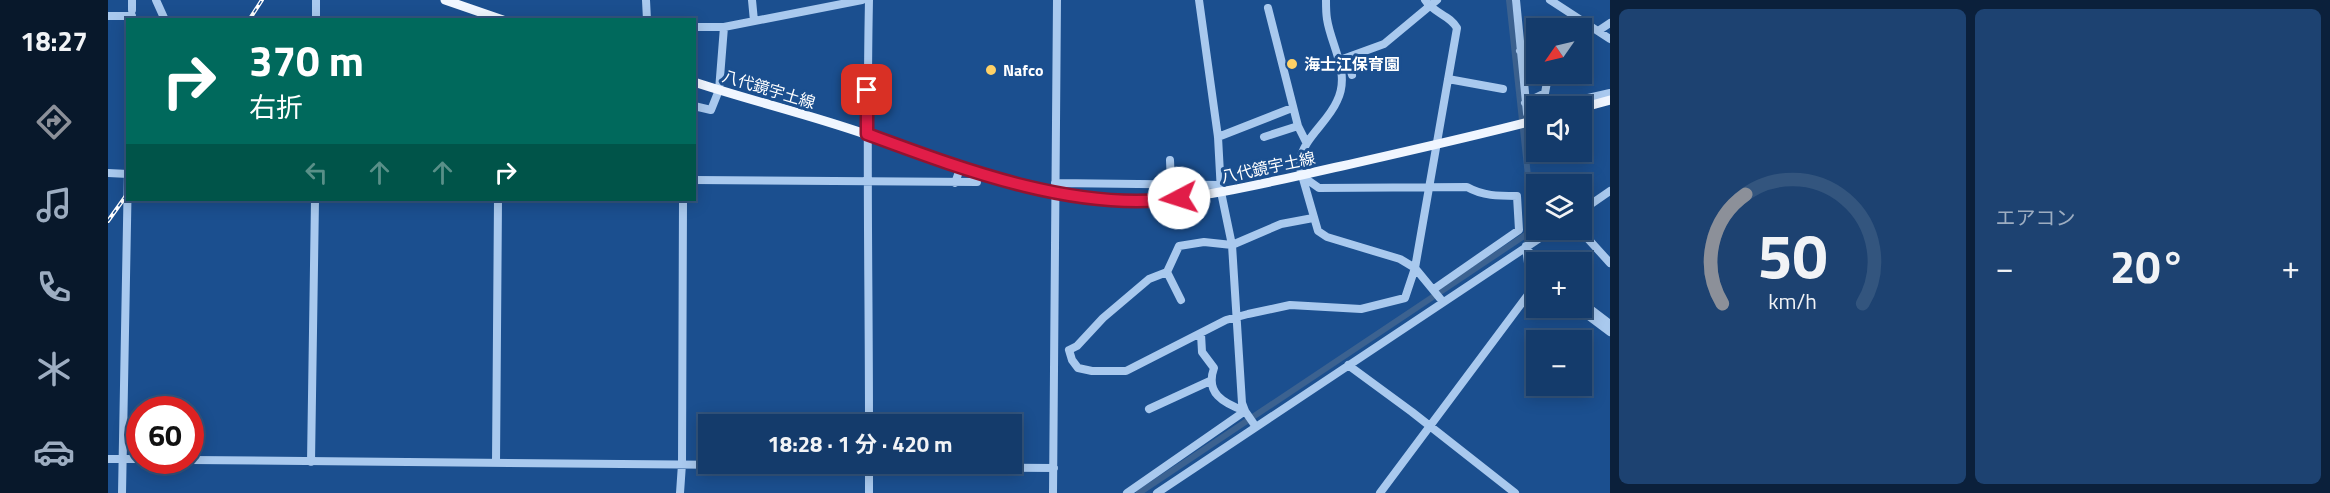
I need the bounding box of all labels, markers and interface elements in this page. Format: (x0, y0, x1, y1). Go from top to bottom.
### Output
north arrow (1526, 18, 1592, 84)
map controls (1526, 18, 1592, 396)
text: 18:27 (20, 20, 88, 61)
text: 370 m (249, 28, 364, 92)
icon: right (150, 42, 228, 120)
place label: 海士江保育園 (1304, 52, 1400, 76)
marker: 海士江保育園 (1285, 57, 1299, 71)
place label: Nafco (1003, 58, 1044, 82)
street label: 八代鏡宇土線 (720, 63, 818, 115)
marker: Nafco (984, 63, 998, 77)
pin (841, 64, 892, 115)
icon: arrive (850, 73, 883, 106)
text: 右折 (249, 86, 303, 127)
button: sound (1526, 96, 1592, 162)
icon: directions (33, 101, 75, 143)
street label: 八代鏡宇土線 (1219, 145, 1317, 189)
icon: left (300, 156, 333, 189)
icon: ahead (363, 156, 396, 189)
icon: ahead (426, 156, 459, 189)
icon: right (489, 156, 522, 189)
position arrow (1147, 166, 1211, 230)
button: layers (1526, 174, 1592, 240)
icon: music (33, 184, 75, 226)
text: エアコン (1996, 202, 2076, 233)
text: 50 (1757, 207, 1827, 302)
text: 20° (2110, 232, 2186, 300)
text: − (1996, 242, 2014, 292)
text: + (2282, 242, 2300, 292)
button: + (1526, 252, 1592, 318)
icon: phone (33, 266, 75, 308)
text: km/h (1768, 285, 1817, 317)
button: − (1526, 330, 1592, 396)
icon: climate (33, 348, 75, 390)
speed limit sign: 60 (126, 396, 204, 474)
text: 18:28 · 1 分 · 420 m (768, 427, 952, 461)
icon: car (33, 431, 75, 473)

